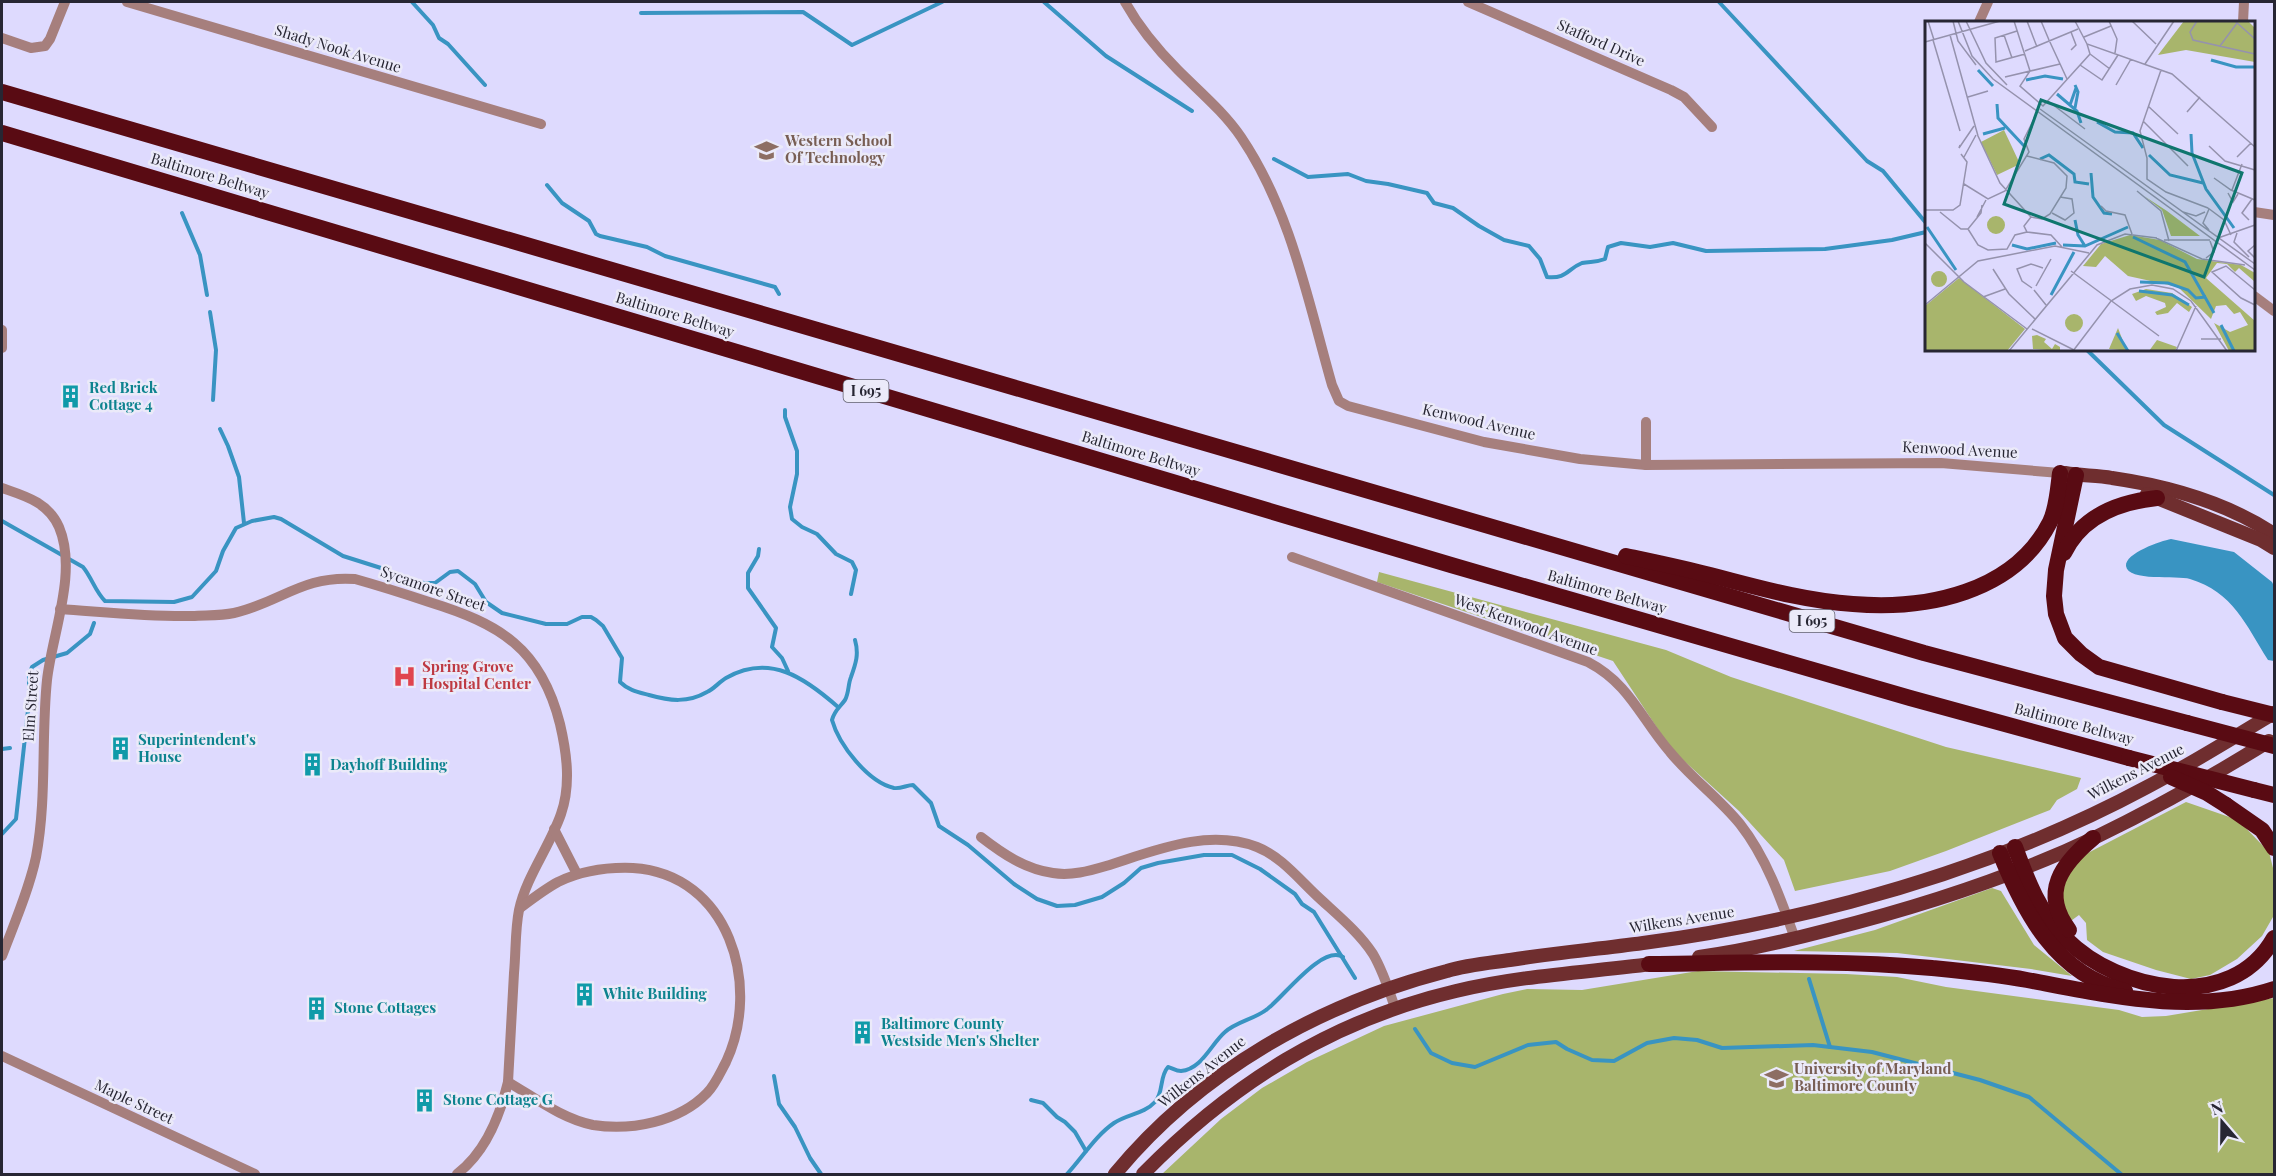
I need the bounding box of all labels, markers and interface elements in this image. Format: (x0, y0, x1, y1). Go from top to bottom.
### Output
street label: Stafford Drive (1554, 14, 1648, 70)
street label: Shady Nook Avenue (273, 19, 404, 77)
inset map (1925, 21, 2255, 351)
place label: Western School Of Technology (784, 130, 892, 167)
school or university icon: Western School Of Technology (754, 137, 780, 163)
street label: Baltimore Beltway (149, 147, 272, 203)
street label: Baltimore Beltway (614, 286, 737, 342)
place label: Red Brick Cottage 4 (89, 377, 158, 414)
road number: I 695 (844, 380, 888, 402)
building icon: Red Brick Cottage 4 (58, 384, 84, 410)
street label: Kenwood Avenue (1421, 398, 1538, 444)
street label: Baltimore Beltway (1080, 425, 1203, 481)
street label: Kenwood Avenue (1902, 436, 2018, 462)
street label: Sycamore Street (378, 561, 489, 616)
street label: Baltimore Beltway (1545, 564, 1670, 618)
street label: West Kenwood Avenue (1451, 588, 1601, 659)
road number: I 695 (1790, 610, 1834, 632)
place label: Spring Grove Hospital Center (422, 656, 531, 693)
hospital icon: Spring Grove Hospital Center (391, 663, 417, 689)
street label: Elm Street (18, 669, 42, 742)
street label: Baltimore Beltway (2012, 697, 2137, 749)
place label: Superintendent's House (138, 729, 256, 766)
building icon: Superintendent's House (107, 736, 133, 762)
street label: Wilkens Avenue (2083, 738, 2187, 804)
building icon: Dayhoff Building (299, 752, 325, 778)
place label: Dayhoff Building (330, 754, 448, 774)
street label: Wilkens Avenue (1627, 901, 1736, 937)
building icon: White Building (572, 981, 598, 1007)
place label: White Building (602, 983, 708, 1003)
building icon: Stone Cottages (303, 995, 329, 1021)
place label: Stone Cottages (334, 997, 436, 1017)
place label: Baltimore County Westside Men's Shelter (880, 1013, 1039, 1050)
building icon: Baltimore County Westside Men's Shelter (850, 1020, 876, 1046)
street label: Wilkens Avenue (1153, 1031, 1249, 1112)
place label: University of Maryland Baltimore County (1794, 1058, 1951, 1095)
school or university icon: University of Maryland Baltimore County (1763, 1065, 1789, 1091)
street label: Maple Street (92, 1074, 178, 1128)
building icon: Stone Cottage G (412, 1087, 438, 1113)
place label: Stone Cottage G (443, 1089, 553, 1109)
north arrow (2192, 1092, 2252, 1152)
text: N (2208, 1095, 2226, 1119)

